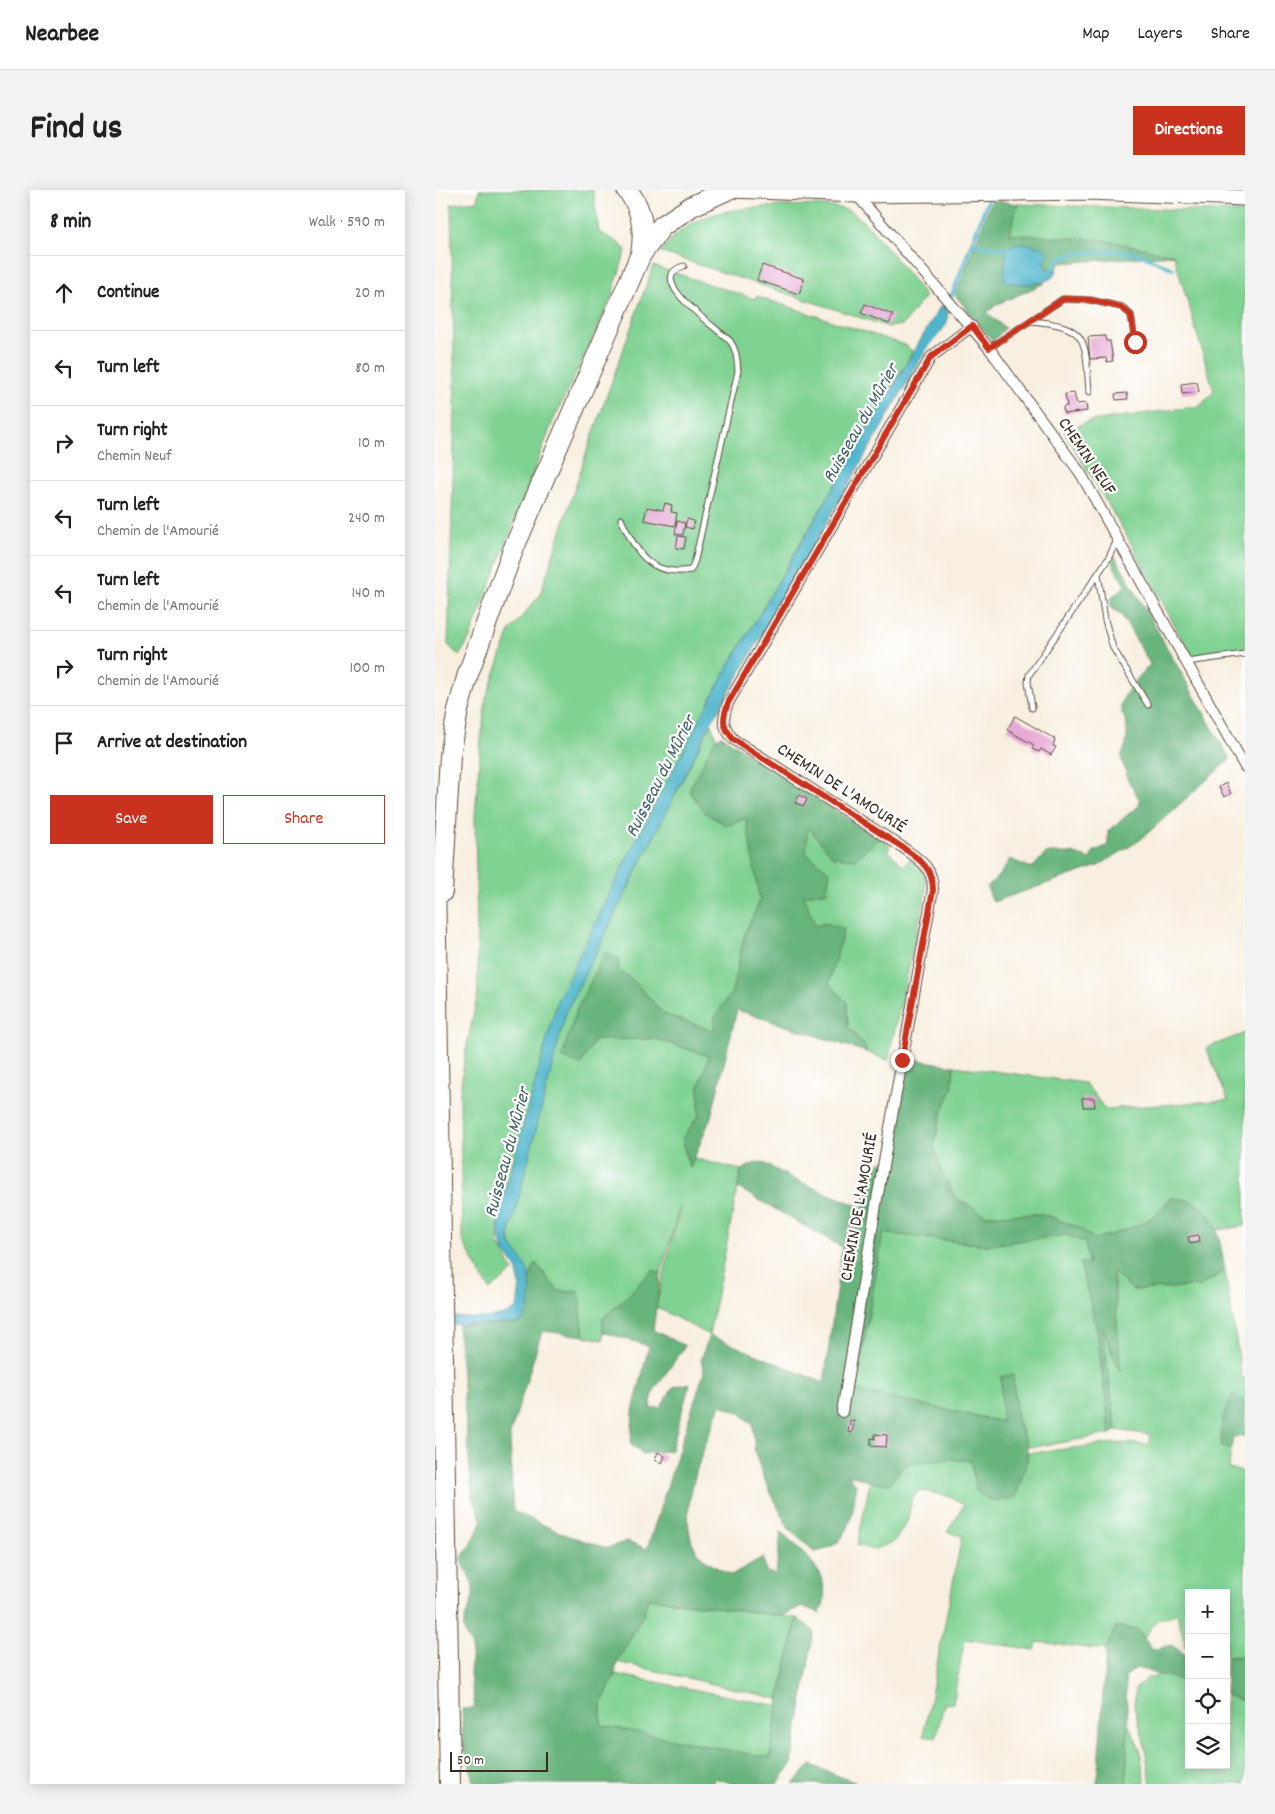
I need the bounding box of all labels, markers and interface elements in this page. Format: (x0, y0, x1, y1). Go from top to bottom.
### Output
text: Nearbee (25, 18, 99, 52)
text: Map (1082, 22, 1109, 47)
text: Layers (1137, 22, 1183, 47)
text: Share (1211, 22, 1250, 47)
text: Find us (30, 105, 122, 155)
button: Directions (1133, 106, 1245, 155)
text: 8 min (50, 208, 91, 238)
text: Walk · 590 m (309, 211, 385, 234)
icon: ahead (50, 279, 78, 307)
text: Continue (97, 280, 159, 307)
text: 20 m (355, 282, 385, 305)
route start (1124, 331, 1147, 354)
icon: left (50, 354, 78, 382)
text: Turn left (97, 355, 160, 382)
text: 80 m (355, 357, 385, 380)
water label: Ruisseau du Mûrier (817, 358, 908, 489)
street label: CHEMIN NEUF (1051, 413, 1121, 501)
text: Turn right (97, 418, 168, 445)
icon: right (50, 429, 78, 457)
text: 10 m (358, 432, 385, 455)
text: Chemin Neuf (97, 445, 172, 468)
text: Turn left (97, 493, 160, 520)
icon: left (50, 504, 78, 532)
text: 240 m (348, 507, 385, 530)
text: Chemin de l'Amourié (97, 520, 219, 543)
text: Turn left (97, 568, 160, 595)
icon: left (50, 579, 78, 607)
text: 140 m (351, 582, 385, 605)
text: Chemin de l'Amourié (97, 595, 219, 618)
text: Turn right (97, 643, 168, 670)
icon: right (50, 654, 78, 682)
text: 100 m (349, 657, 385, 680)
text: Chemin de l'Amourié (97, 670, 219, 693)
water label: Ruisseau du Mûrier (620, 710, 705, 843)
icon: arrive (50, 729, 78, 757)
text: Arrive at destination (97, 730, 247, 757)
street label: CHEMIN DE L'AMOURIÉ (771, 738, 911, 840)
button: Save (50, 795, 213, 844)
button: Share (223, 795, 385, 844)
route end (891, 1049, 914, 1072)
water label: Ruisseau du Mûrier (479, 1083, 540, 1221)
street label: CHEMIN DE L'AMOURIÉ (835, 1131, 885, 1283)
map controls (1185, 1589, 1230, 1769)
button: + (1185, 1589, 1230, 1634)
button: − (1185, 1634, 1230, 1679)
button: locate (1185, 1679, 1230, 1724)
button: layers (1185, 1724, 1230, 1769)
scale bar (450, 1749, 547, 1772)
text: 50 m (457, 1751, 484, 1771)

